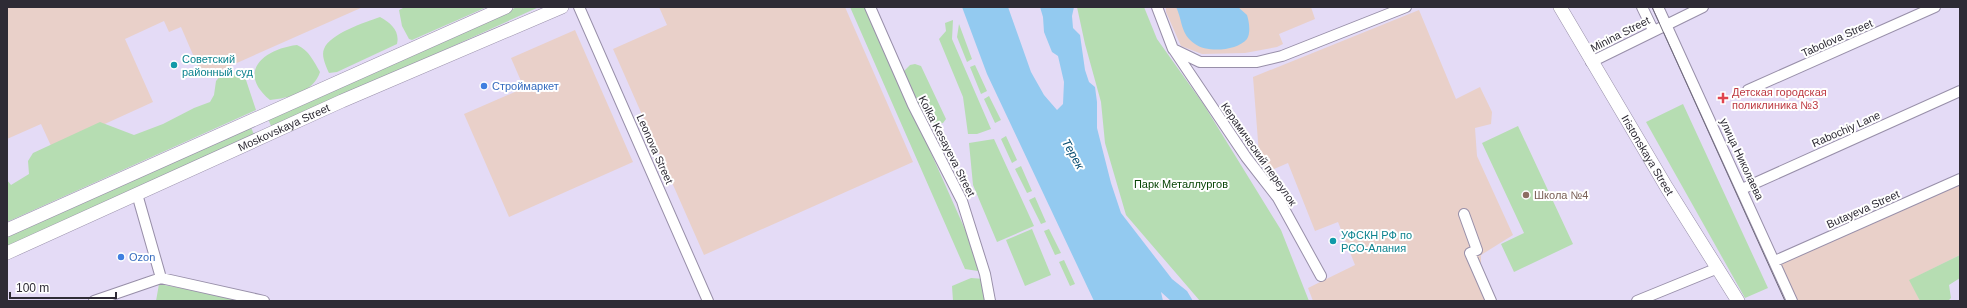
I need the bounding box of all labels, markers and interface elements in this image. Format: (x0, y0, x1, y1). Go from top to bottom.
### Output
street label: Minina Street (1588, 14, 1652, 54)
street label: Tabolova Street (1800, 17, 1874, 59)
place label: Советский районный суд (182, 53, 253, 78)
marker: Советский районный суд (169, 60, 179, 70)
place label: Строймаркет (492, 80, 559, 92)
marker: Строймаркет (479, 81, 489, 91)
place label: Детская городская поликлиника №3 (1732, 86, 1827, 111)
marker: Детская городская поликлиника №3 (1717, 92, 1729, 104)
street label: Kolka Kesayeva Street (916, 94, 978, 198)
street label: Керамический переулок (1219, 100, 1299, 208)
street label: Moskovskaya Street (236, 101, 331, 153)
street label: Rabochiy Lane (1810, 109, 1882, 149)
street label: Leonova Street (634, 112, 676, 186)
street label: Iristonskaya Street (1619, 113, 1676, 197)
street label: улица Николаева (1718, 116, 1767, 203)
water label: Терек (1059, 136, 1088, 173)
park label: Парк Металлургов (1134, 178, 1228, 190)
street label: Butayeva Street (1825, 188, 1901, 230)
place label: Школа №4 (1534, 189, 1588, 201)
marker: Школа №4 (1521, 190, 1531, 200)
place label: УФСКН РФ по РСО-Алания (1341, 229, 1412, 254)
marker: УФСКН РФ по РСО-Алания (1328, 236, 1338, 246)
place label: Ozon (129, 251, 155, 263)
marker: Ozon (116, 252, 126, 262)
scale bar (10, 274, 116, 300)
text: 100 m (16, 281, 49, 295)

